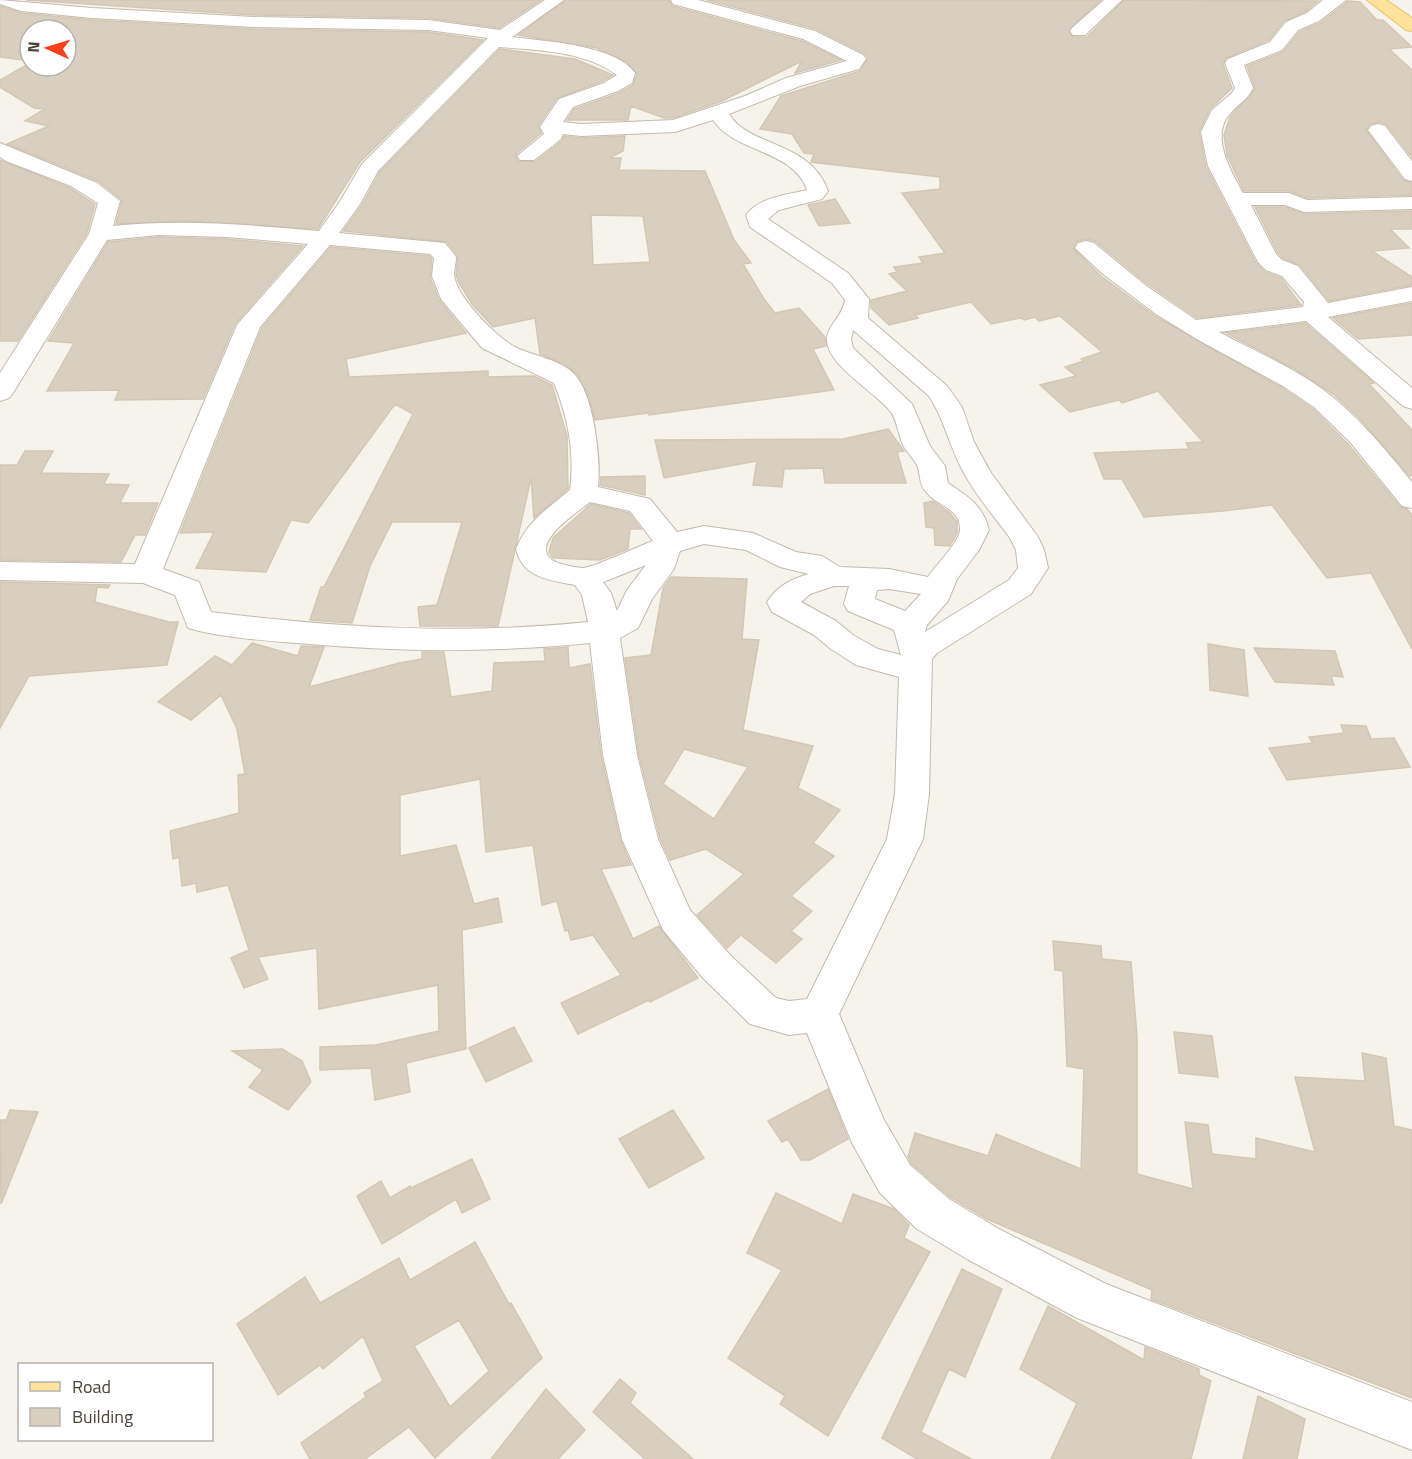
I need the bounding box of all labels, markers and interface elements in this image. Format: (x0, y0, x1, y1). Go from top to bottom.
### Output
north arrow (18, 18, 78, 78)
text: N (21, 41, 45, 53)
legend (18, 1363, 213, 1441)
text: Road (72, 1373, 111, 1400)
text: Building (72, 1403, 133, 1430)

